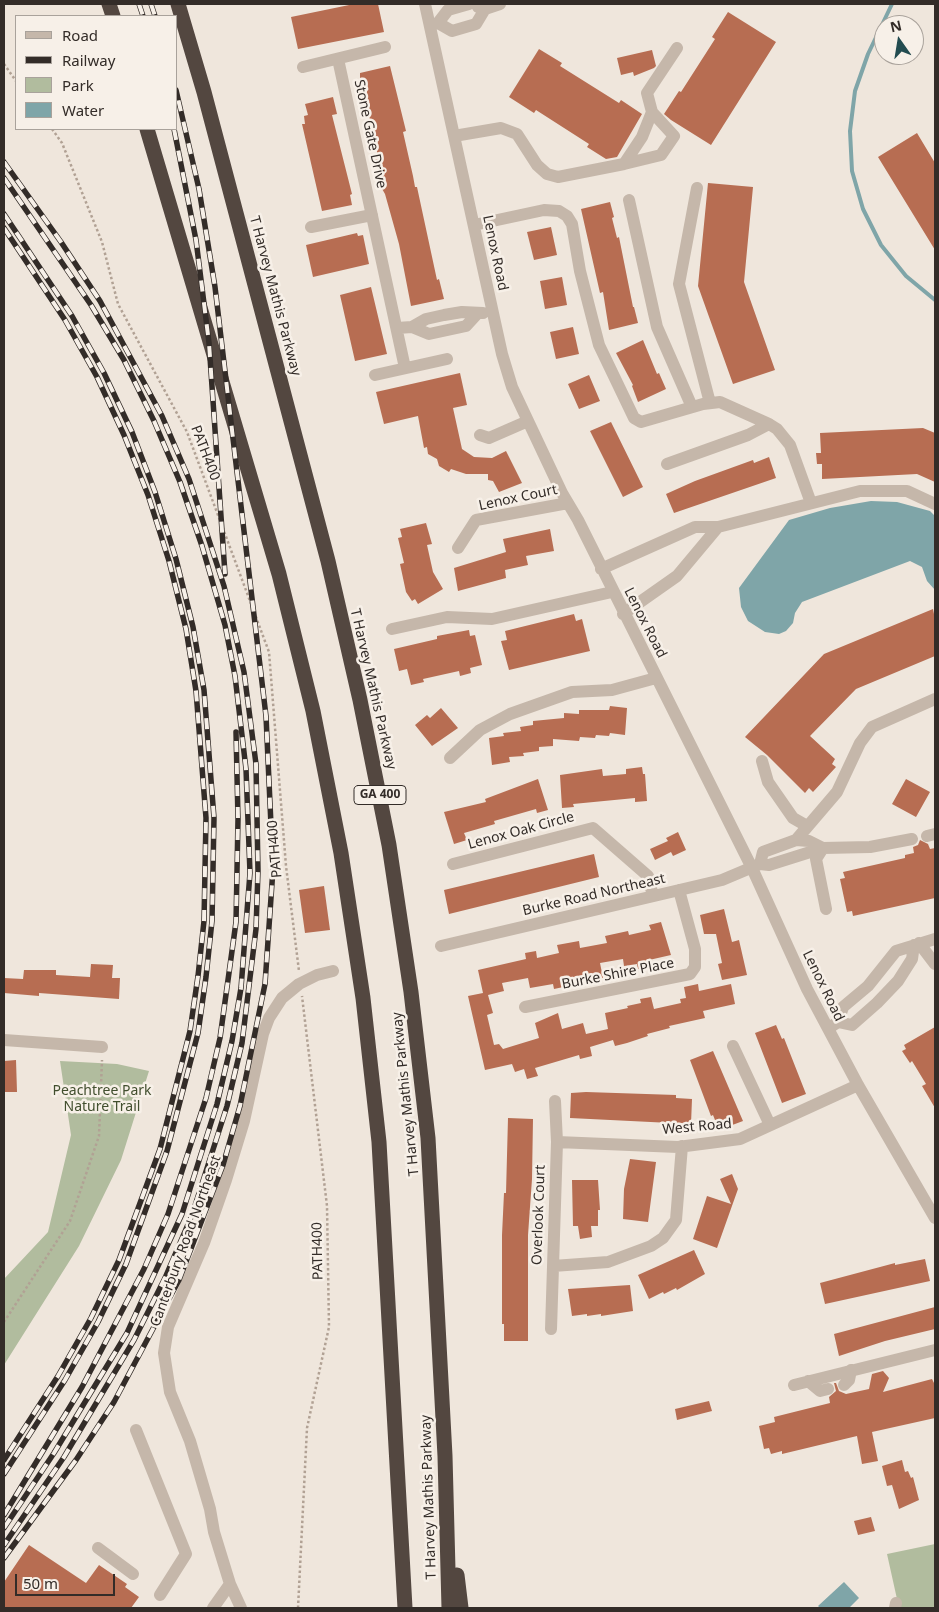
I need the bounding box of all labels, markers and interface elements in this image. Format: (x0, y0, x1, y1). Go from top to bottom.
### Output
legend (15, 15, 178, 130)
north arrow (874, 15, 924, 65)
text: N (888, 15, 903, 36)
text: Road (62, 25, 98, 45)
text: Railway (62, 50, 115, 70)
text: Park (62, 75, 94, 95)
street label: Stone Gate Drive (350, 78, 390, 190)
text: Water (62, 100, 104, 120)
street label: T Harvey Mathis Parkway (246, 214, 304, 378)
street label: Lenox Road (479, 214, 511, 292)
street label: PATH400 (187, 423, 223, 483)
street label: Lenox Court (477, 481, 559, 515)
street label: Lenox Road (620, 585, 670, 661)
street label: T Harvey Mathis Parkway (346, 607, 400, 771)
road number: GA 400 (354, 786, 406, 804)
street label: Lenox Oak Circle (466, 809, 576, 853)
street label: PATH400 (264, 819, 286, 879)
street label: Burke Road Northeast (521, 870, 667, 920)
street label: Lenox Road (799, 948, 847, 1024)
street label: Burke Shire Place (560, 955, 676, 993)
street label: T Harvey Mathis Parkway (389, 1011, 423, 1177)
park label: Peachtree Park Nature Trail (52, 1083, 152, 1116)
street label: West Road (662, 1116, 732, 1138)
street label: Canterbury Road Northeast (147, 1153, 225, 1329)
street label: Overlook Court (529, 1165, 549, 1265)
street label: PATH400 (309, 1222, 327, 1280)
street label: T Harvey Mathis Parkway (418, 1414, 440, 1580)
scale bar (18, 1564, 118, 1596)
text: 50 m (23, 1573, 58, 1593)

